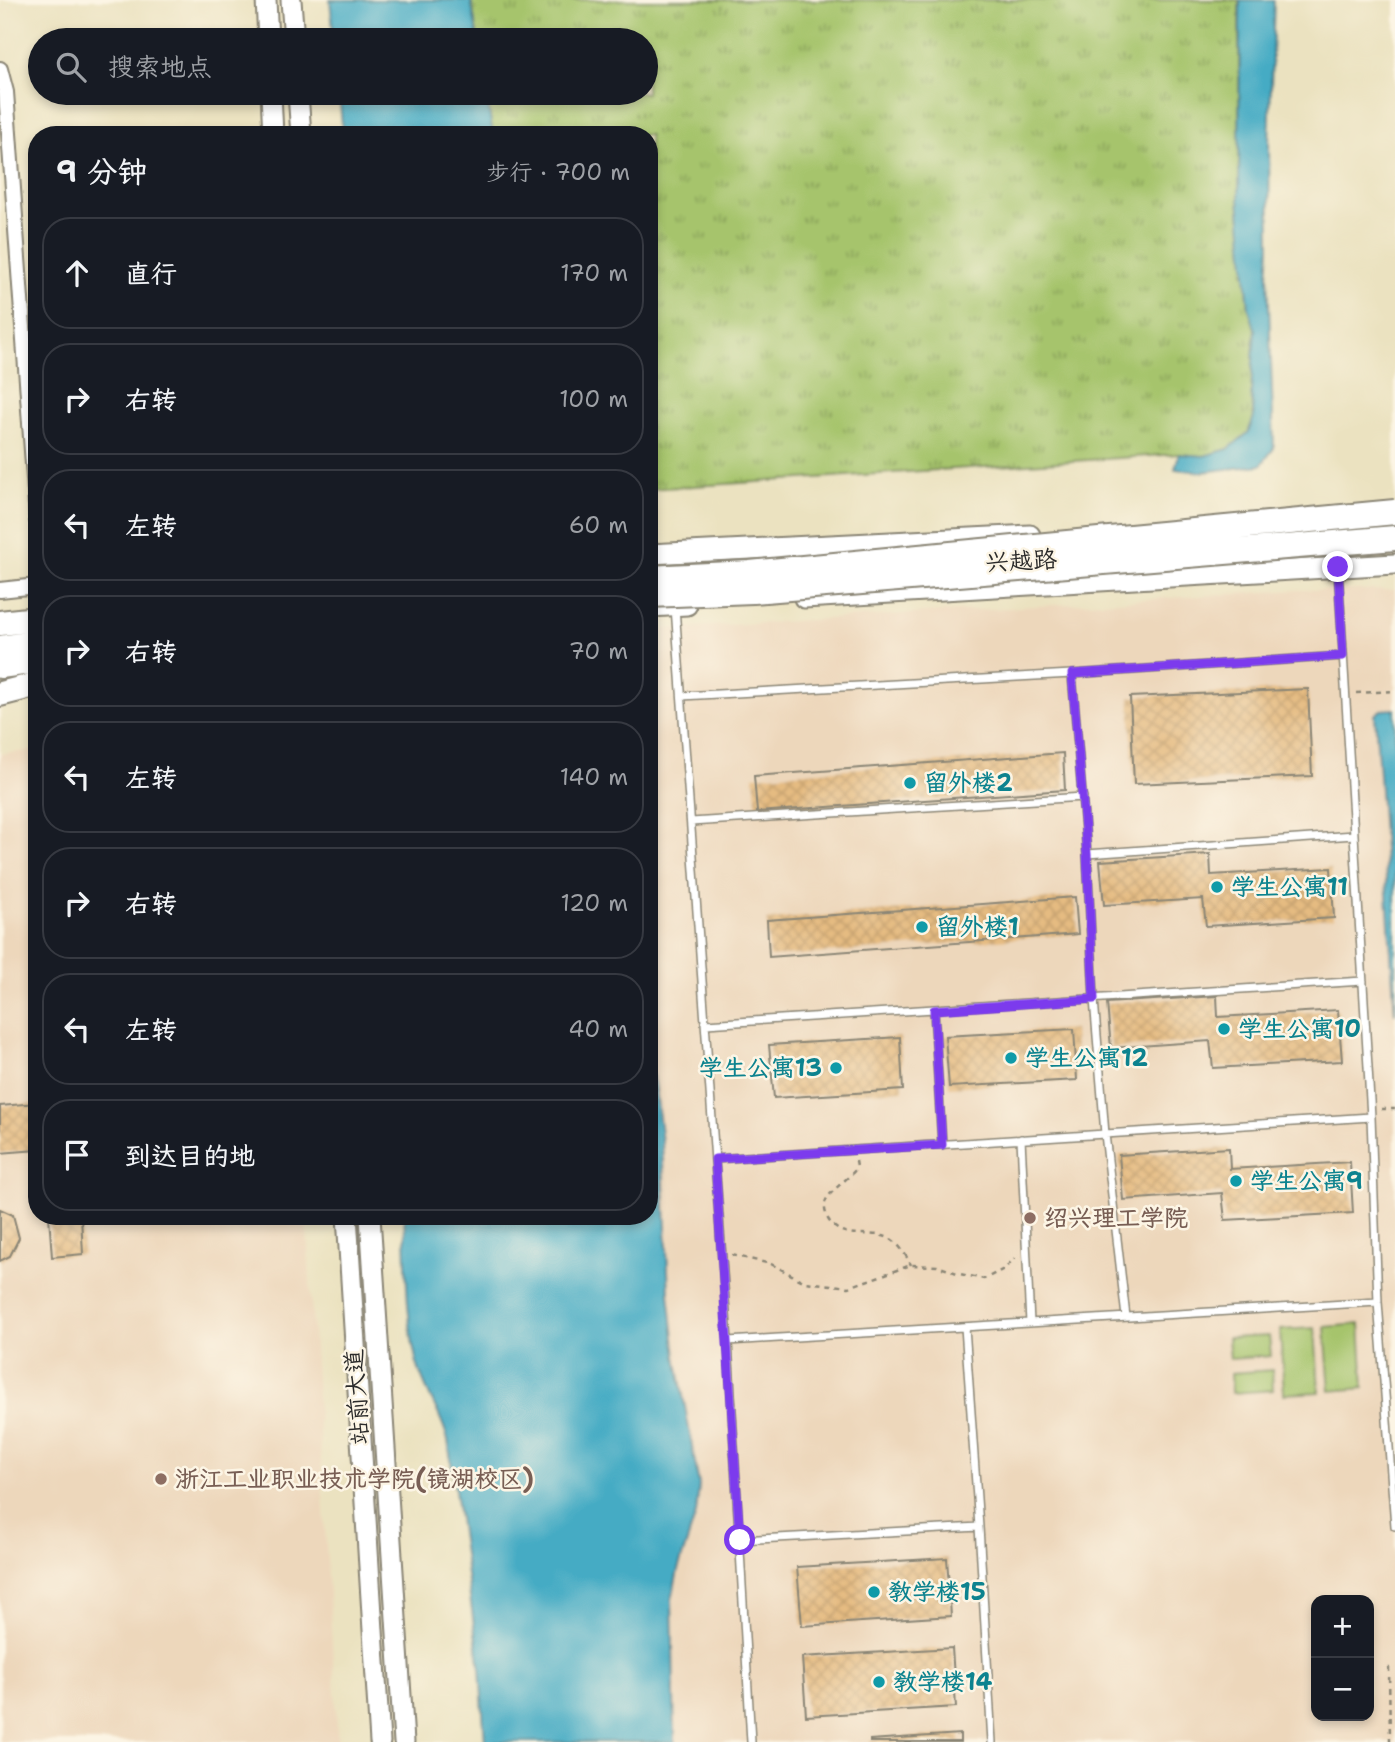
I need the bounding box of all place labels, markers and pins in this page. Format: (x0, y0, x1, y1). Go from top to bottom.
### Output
place label: 留外楼2 (924, 767, 1013, 799)
marker: 留外楼2 (902, 775, 918, 791)
place label: 学生公寓11 (1231, 871, 1348, 903)
marker: 学生公寓11 (1209, 879, 1225, 895)
place label: 留外楼1 (936, 911, 1019, 943)
marker: 留外楼1 (914, 919, 930, 935)
place label: 学生公寓10 (1238, 1013, 1361, 1045)
marker: 学生公寓10 (1216, 1021, 1232, 1037)
place label: 学生公寓12 (1025, 1042, 1148, 1074)
marker: 学生公寓12 (1003, 1050, 1019, 1066)
place label: 学生公寓13 (699, 1052, 822, 1084)
marker: 学生公寓13 (828, 1060, 844, 1076)
place label: 学生公寓9 (1250, 1165, 1363, 1197)
marker: 学生公寓9 (1228, 1173, 1244, 1189)
place label: 绍兴理工学院 (1044, 1202, 1188, 1234)
marker: 绍兴理工学院 (1022, 1210, 1038, 1226)
place label: 浙江工业职业技术学院(镜湖校区) (175, 1463, 534, 1495)
marker: 浙江工业职业技术学院(镜湖校区) (153, 1471, 169, 1487)
place label: 教学楼15 (888, 1576, 986, 1608)
marker: 教学楼15 (866, 1584, 882, 1600)
place label: 教学楼14 (893, 1666, 992, 1698)
marker: 教学楼14 (871, 1674, 887, 1690)

